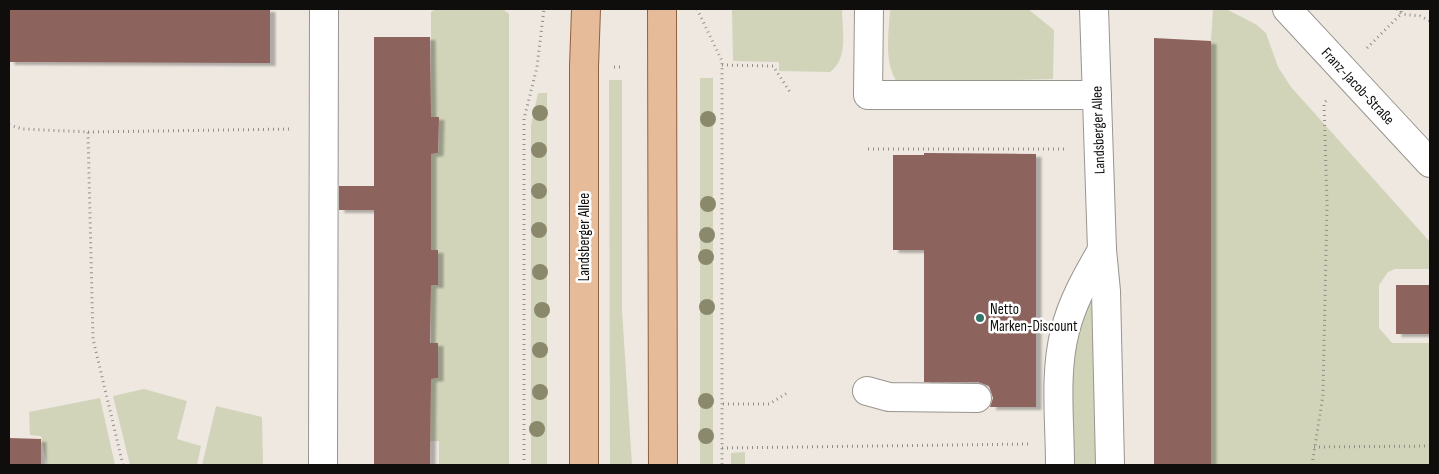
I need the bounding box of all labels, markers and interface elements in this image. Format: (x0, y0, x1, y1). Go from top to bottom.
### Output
street label: Franz-Jacob-Straße (1317, 44, 1398, 129)
street label: Landsberger Allee (1087, 85, 1110, 175)
street label: Landsberger Allee (575, 193, 594, 281)
place label: Netto Marken-Discount (990, 300, 1078, 336)
marker: Netto Marken-Discount (974, 312, 986, 324)

